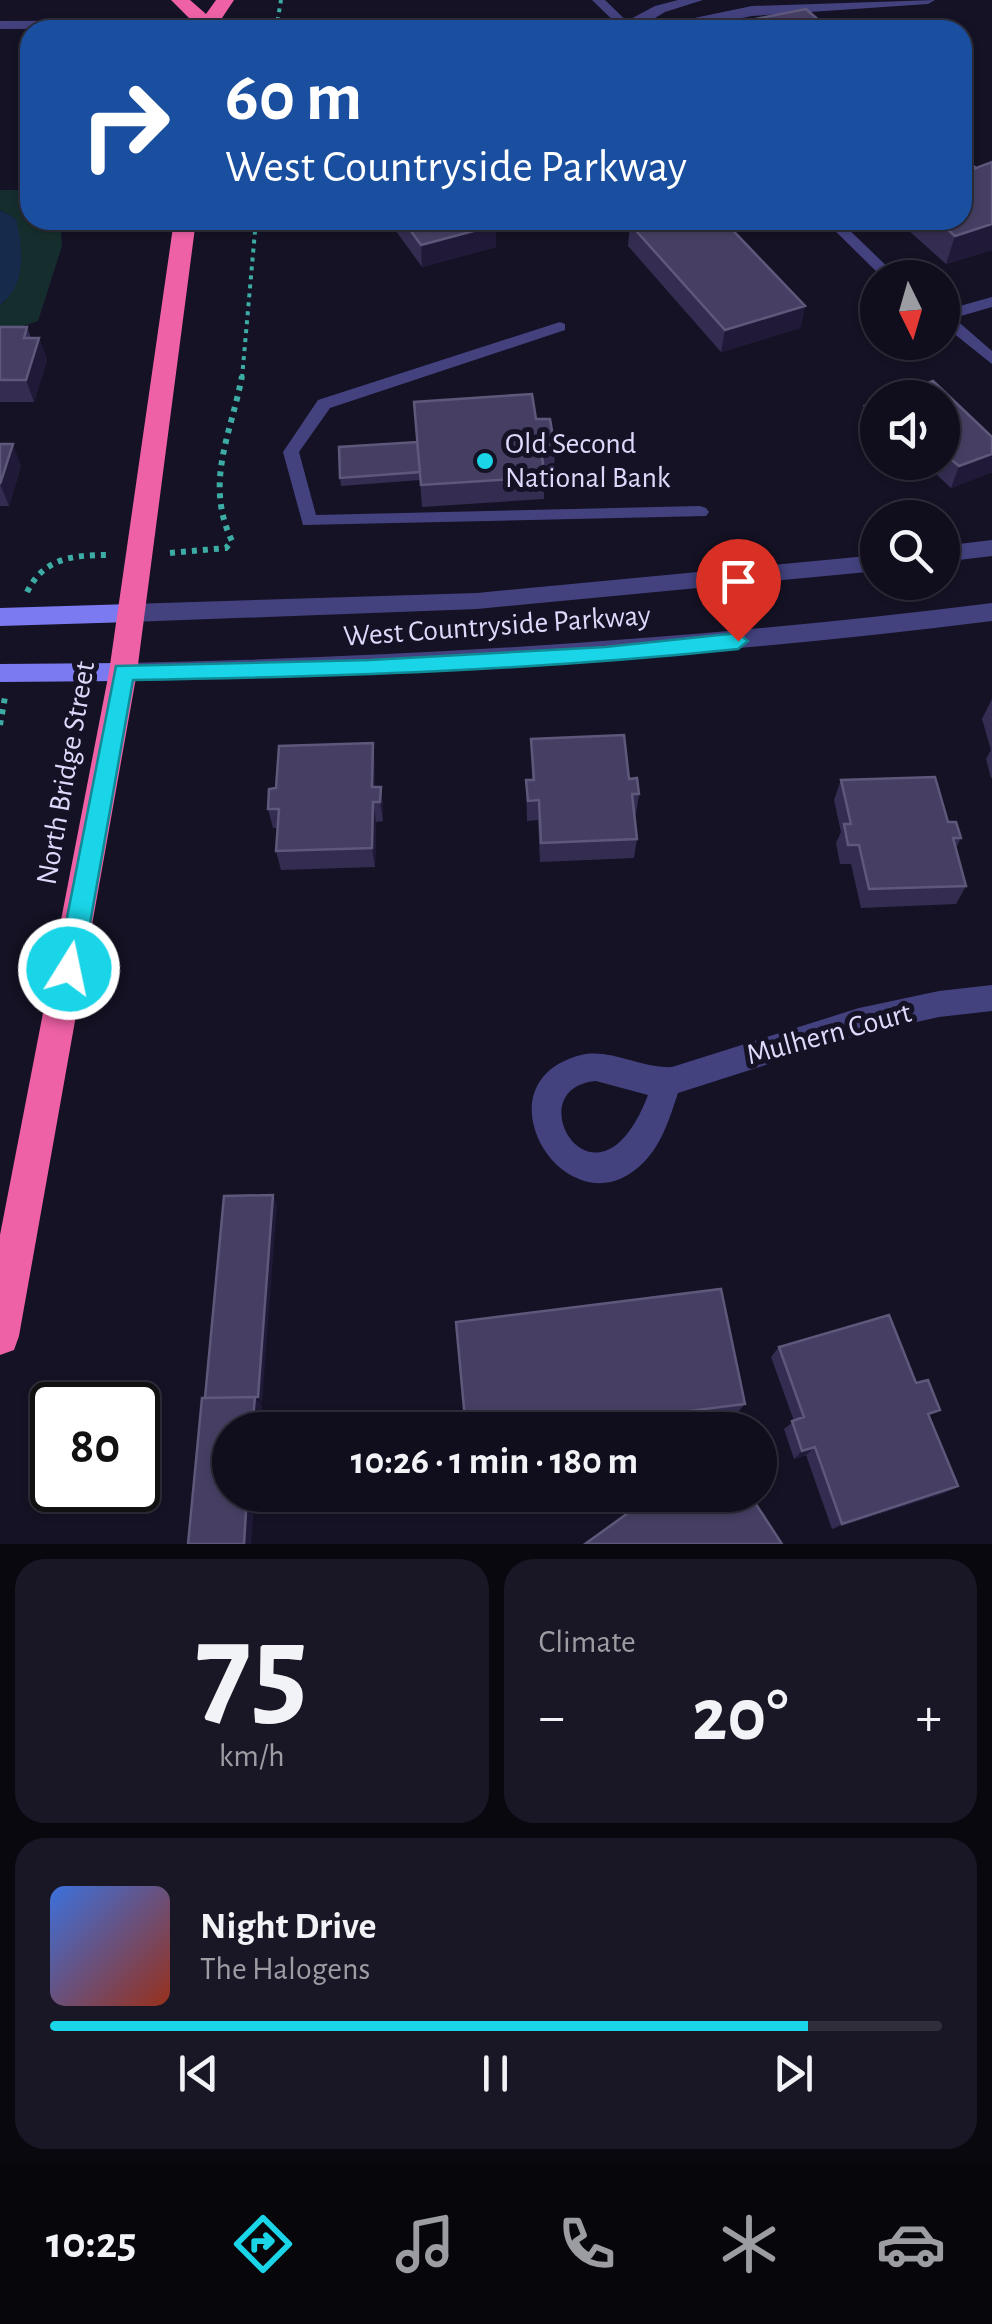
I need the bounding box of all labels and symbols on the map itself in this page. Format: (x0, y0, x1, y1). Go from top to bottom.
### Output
north arrow (860, 260, 960, 360)
place label: Old Second National Bank (505, 429, 671, 493)
marker: Old Second National Bank (474, 450, 496, 472)
pin (696, 539, 781, 642)
street label: West Countryside Parkway (342, 600, 652, 652)
street label: North Bridge Street (32, 658, 101, 887)
position arrow (17, 917, 121, 1021)
street label: Mulhern Court (743, 997, 915, 1070)
speed limit sign: 80 (30, 1382, 160, 1512)

